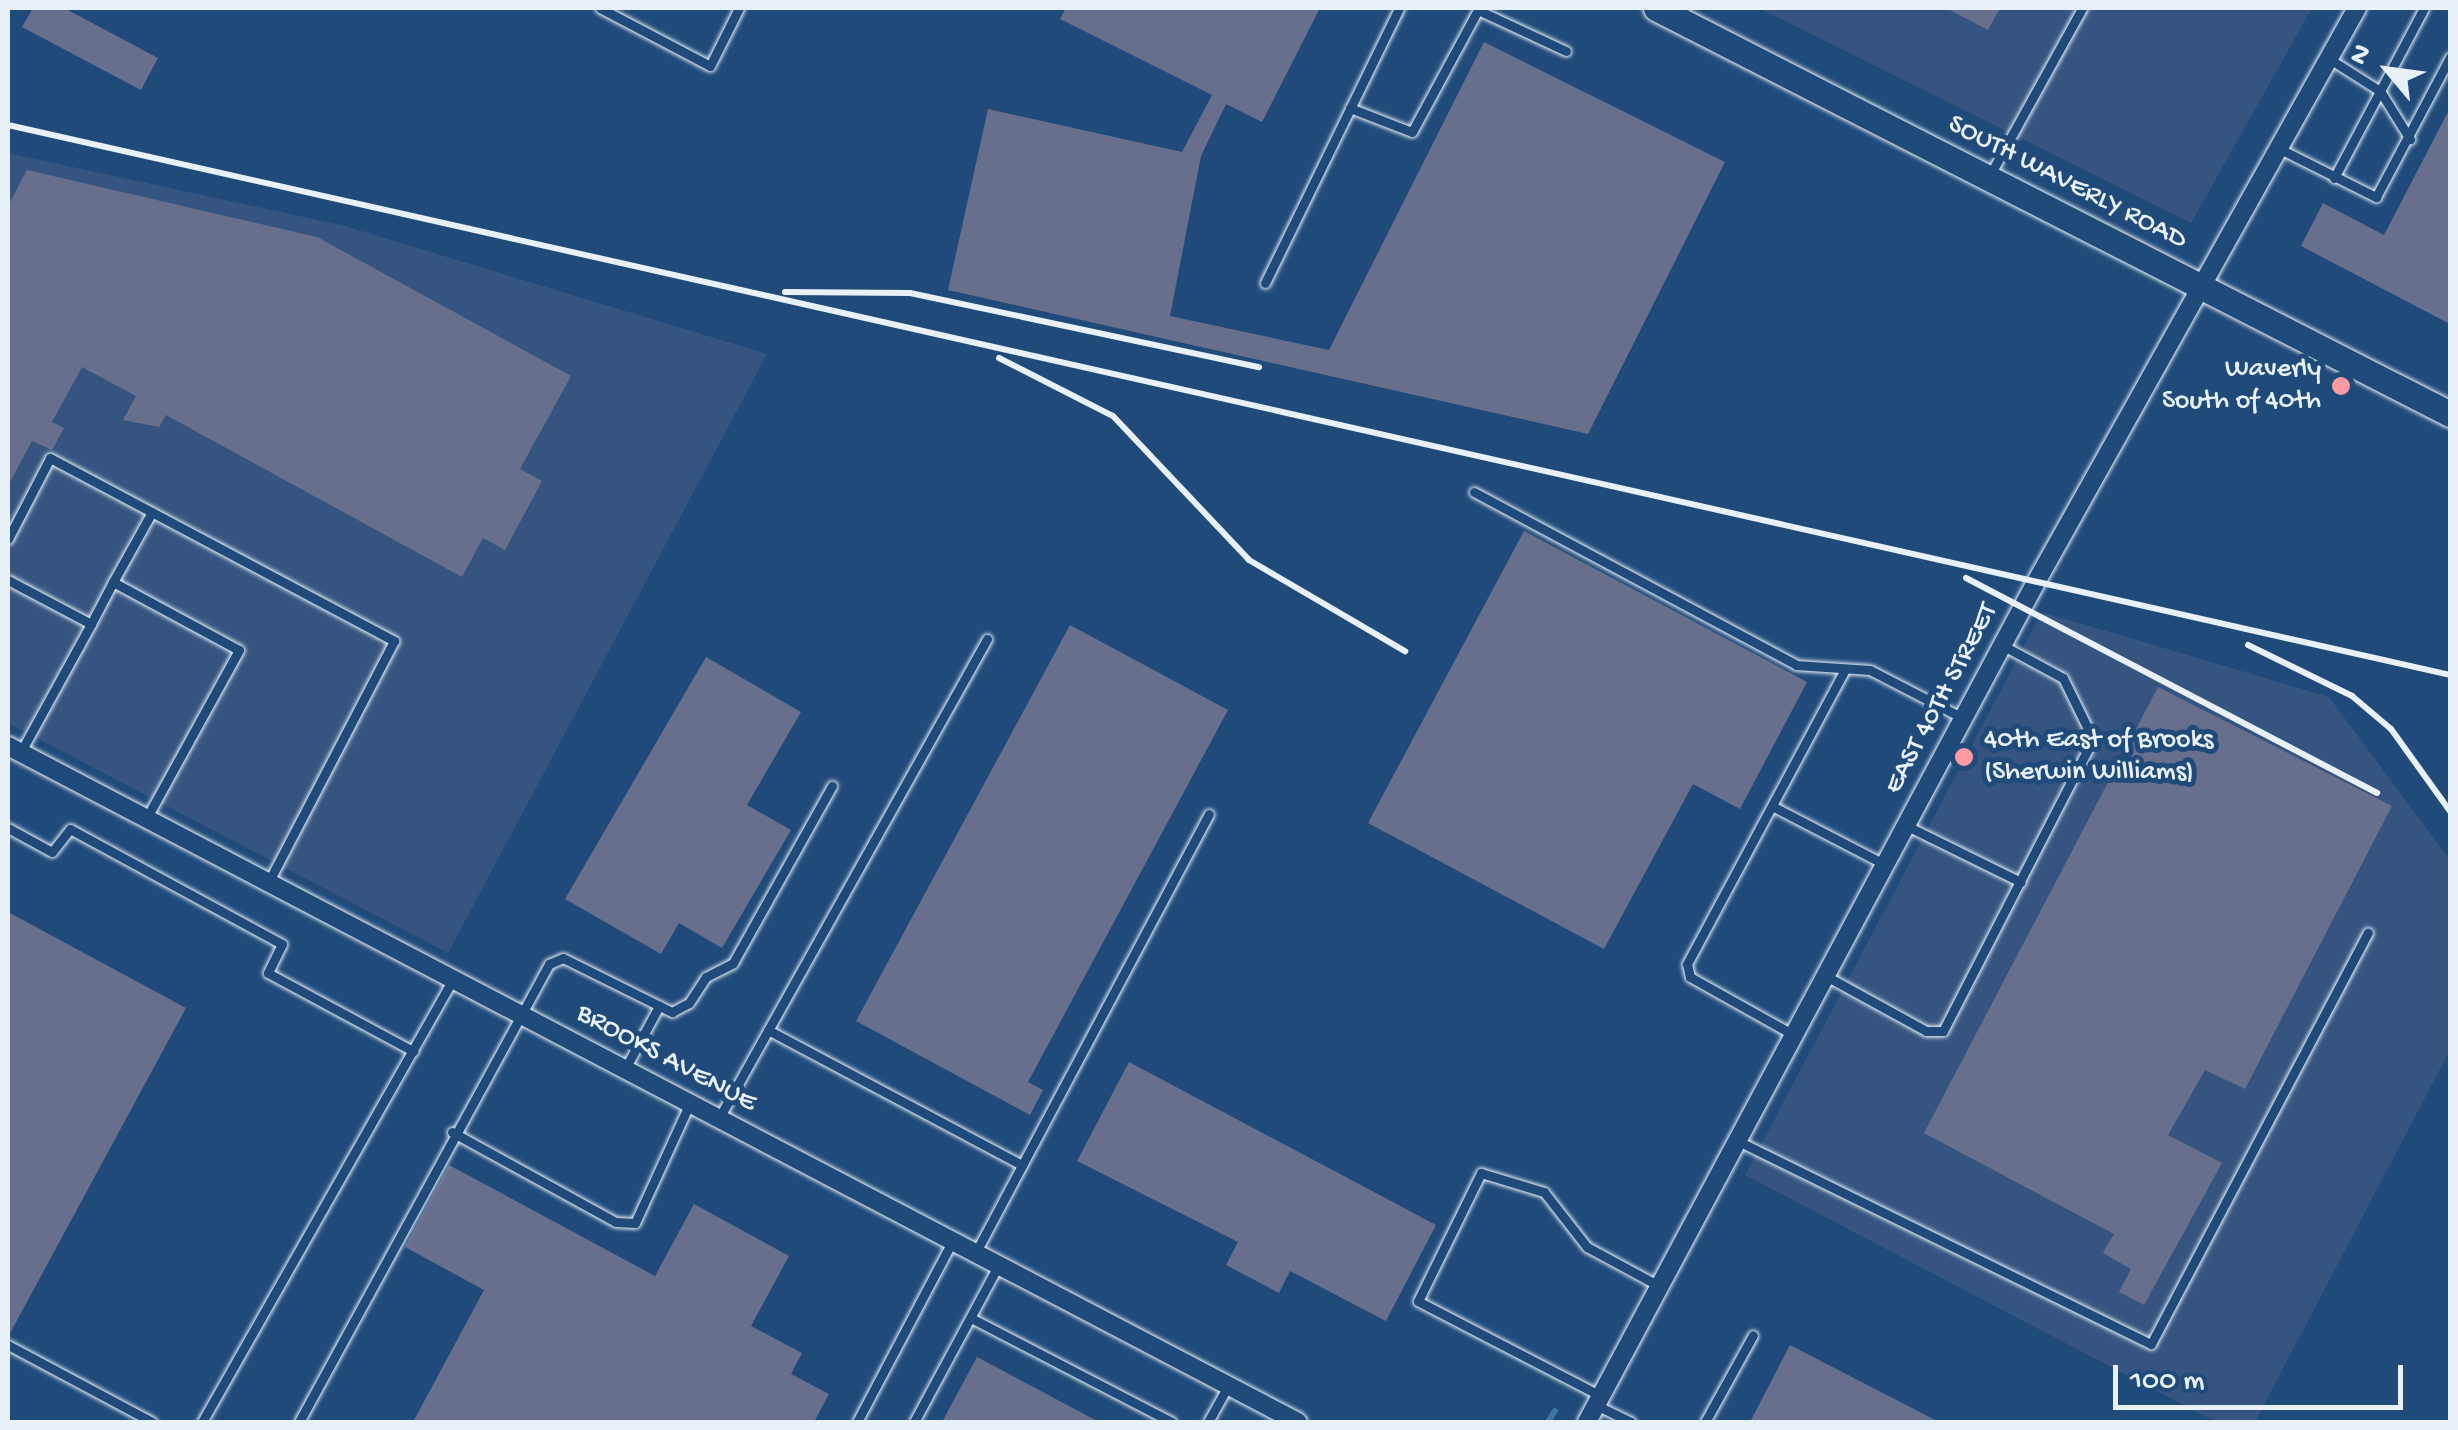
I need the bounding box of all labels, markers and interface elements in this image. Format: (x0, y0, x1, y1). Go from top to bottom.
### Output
north arrow (2338, 20, 2438, 120)
text: N (2342, 39, 2380, 71)
street label: SOUTH WAVERLY ROAD (1942, 108, 2192, 258)
place label: Waverly South of 40th (2162, 353, 2321, 419)
marker: Waverly South of 40th (2330, 375, 2352, 397)
street label: EAST 40TH STREET (1878, 598, 2006, 800)
place label: 40th East of Brooks (Sherwin Williams) (1984, 724, 2213, 790)
marker: 40th East of Brooks (Sherwin Williams) (1953, 746, 1975, 768)
street label: BROOKS AVENUE (570, 997, 762, 1121)
scale bar (2118, 1345, 2408, 1407)
text: 100 m (2130, 1365, 2205, 1400)

